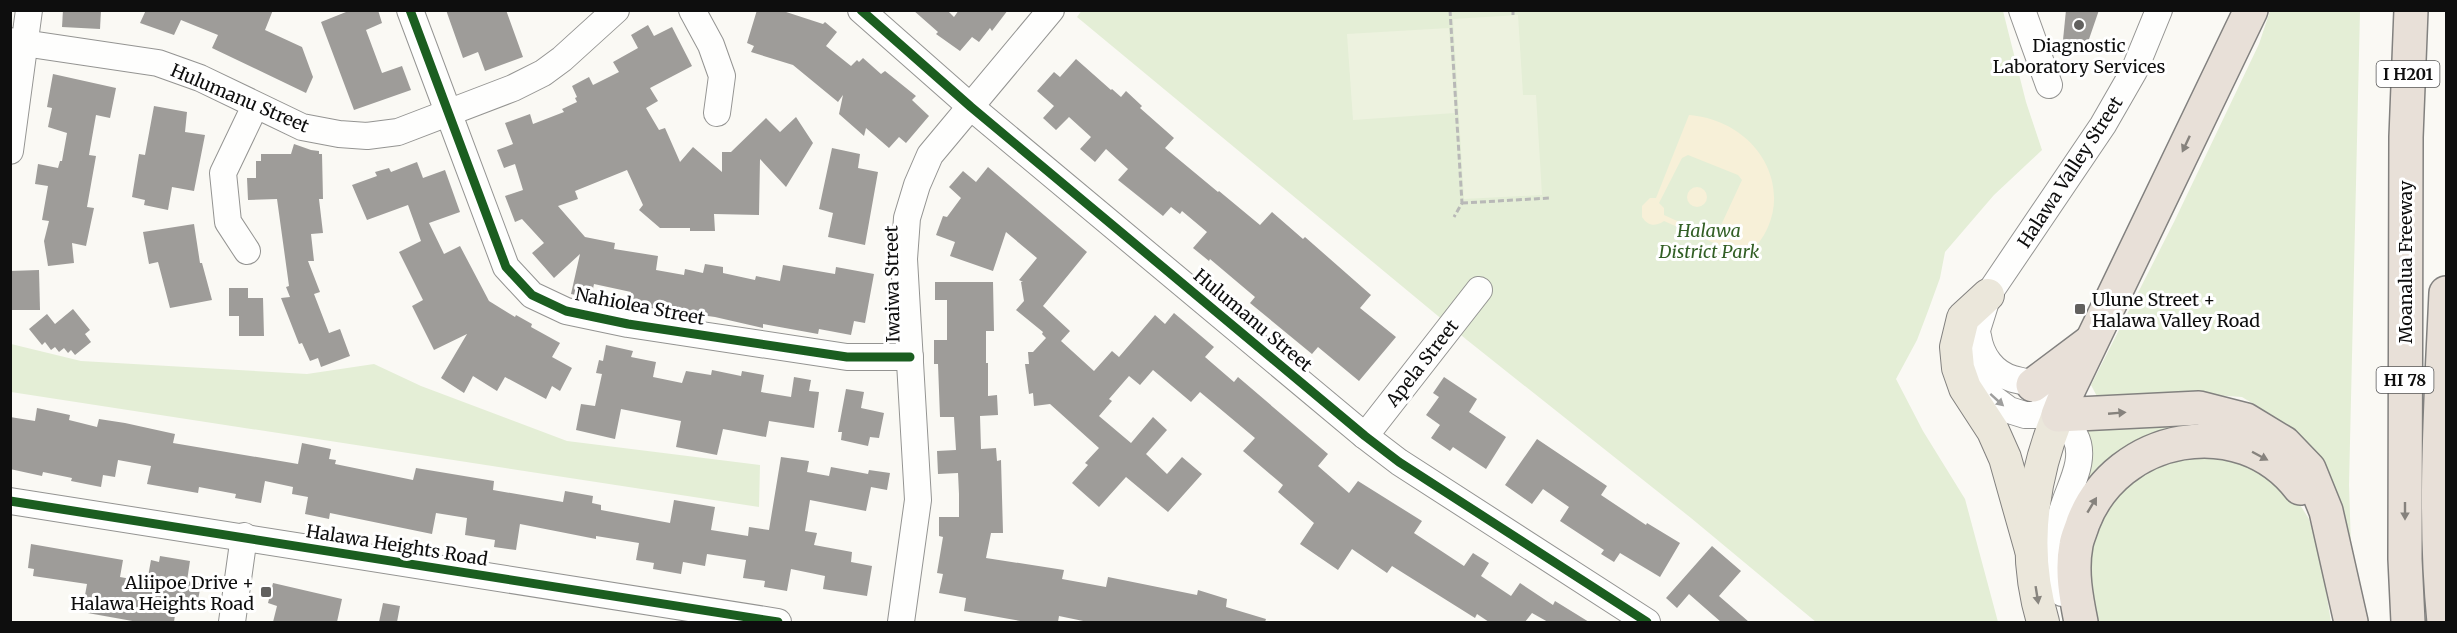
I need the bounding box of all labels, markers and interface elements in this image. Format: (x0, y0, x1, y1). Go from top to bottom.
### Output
marker: Diagnostic Laboratory Services (2072, 18, 2086, 32)
place label: Diagnostic Laboratory Services (1993, 34, 2166, 78)
street label: Hulumanu Street (167, 59, 313, 137)
road number: I H201 (2376, 61, 2440, 87)
street label: Halawa Valley Street (2012, 92, 2128, 252)
one-way arrow (2182, 136, 2191, 153)
street label: Moanalua Freeway (2394, 180, 2417, 343)
park label: Halawa District Park (1658, 219, 1759, 263)
street label: Iwaiwa Street (879, 225, 905, 343)
street label: Hulumanu Street (1189, 264, 1317, 376)
street label: Nahiolea Street (573, 282, 707, 330)
place label: Ulune Street + Halawa Valley Road (2092, 288, 2260, 332)
marker: Ulune Street + Halawa Valley Road (2073, 302, 2087, 316)
street label: Apela Street (1380, 315, 1463, 412)
road number: HI 78 (2376, 367, 2434, 393)
one-way arrow (1989, 393, 2004, 406)
one-way arrow (2107, 408, 2126, 418)
one-way arrow (2252, 451, 2269, 461)
one-way arrow (2087, 496, 2097, 513)
one-way arrow (2400, 501, 2410, 520)
street label: Halawa Heights Road (305, 519, 490, 571)
place label: Aliipoe Drive + Halawa Heights Road (70, 571, 254, 615)
marker: Aliipoe Drive + Halawa Heights Road (259, 585, 273, 599)
one-way arrow (2032, 586, 2041, 605)

